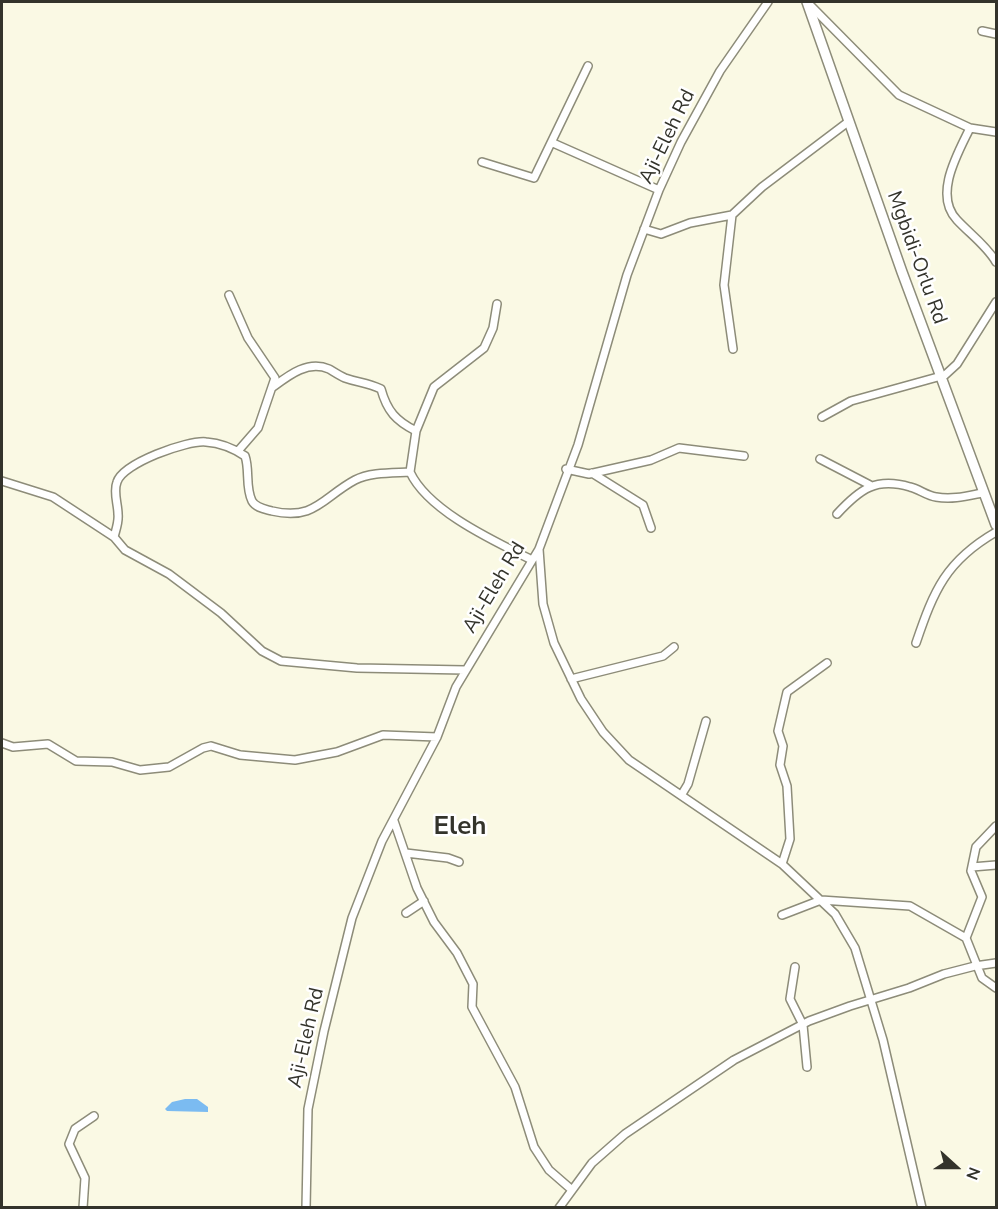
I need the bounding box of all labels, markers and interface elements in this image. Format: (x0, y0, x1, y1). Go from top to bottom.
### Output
street label: Aji-Eleh Rd (635, 86, 701, 188)
street label: Mgbidi-Orlu Rd (881, 188, 951, 328)
street label: Aji-Eleh Rd (458, 538, 532, 638)
district label: Eleh (434, 812, 486, 844)
street label: Aji-Eleh Rd (284, 986, 330, 1090)
north arrow (926, 1137, 986, 1197)
text: N (960, 1164, 985, 1183)

